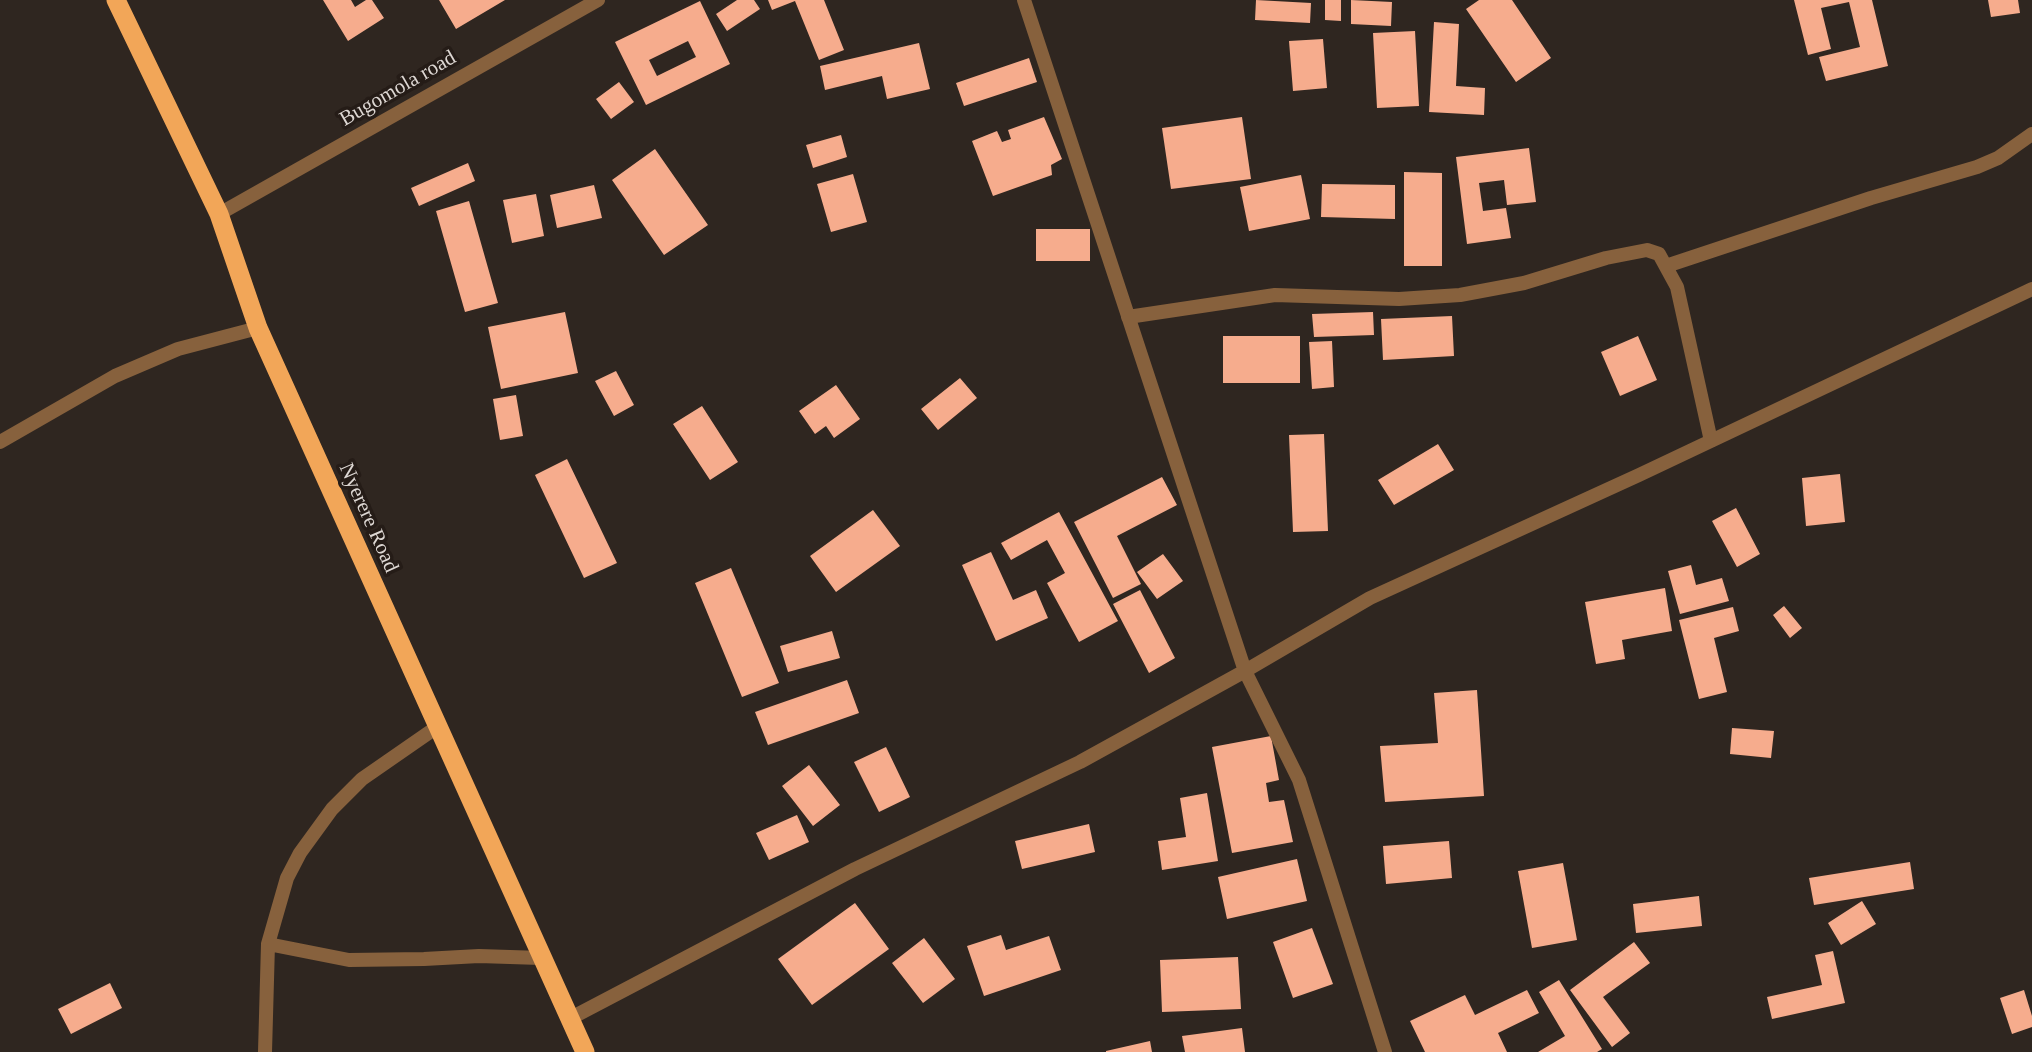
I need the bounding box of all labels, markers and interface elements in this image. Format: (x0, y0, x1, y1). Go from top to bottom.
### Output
street label: Bugomola road (335, 46, 461, 132)
street label: Nyerere Road (333, 459, 403, 577)

